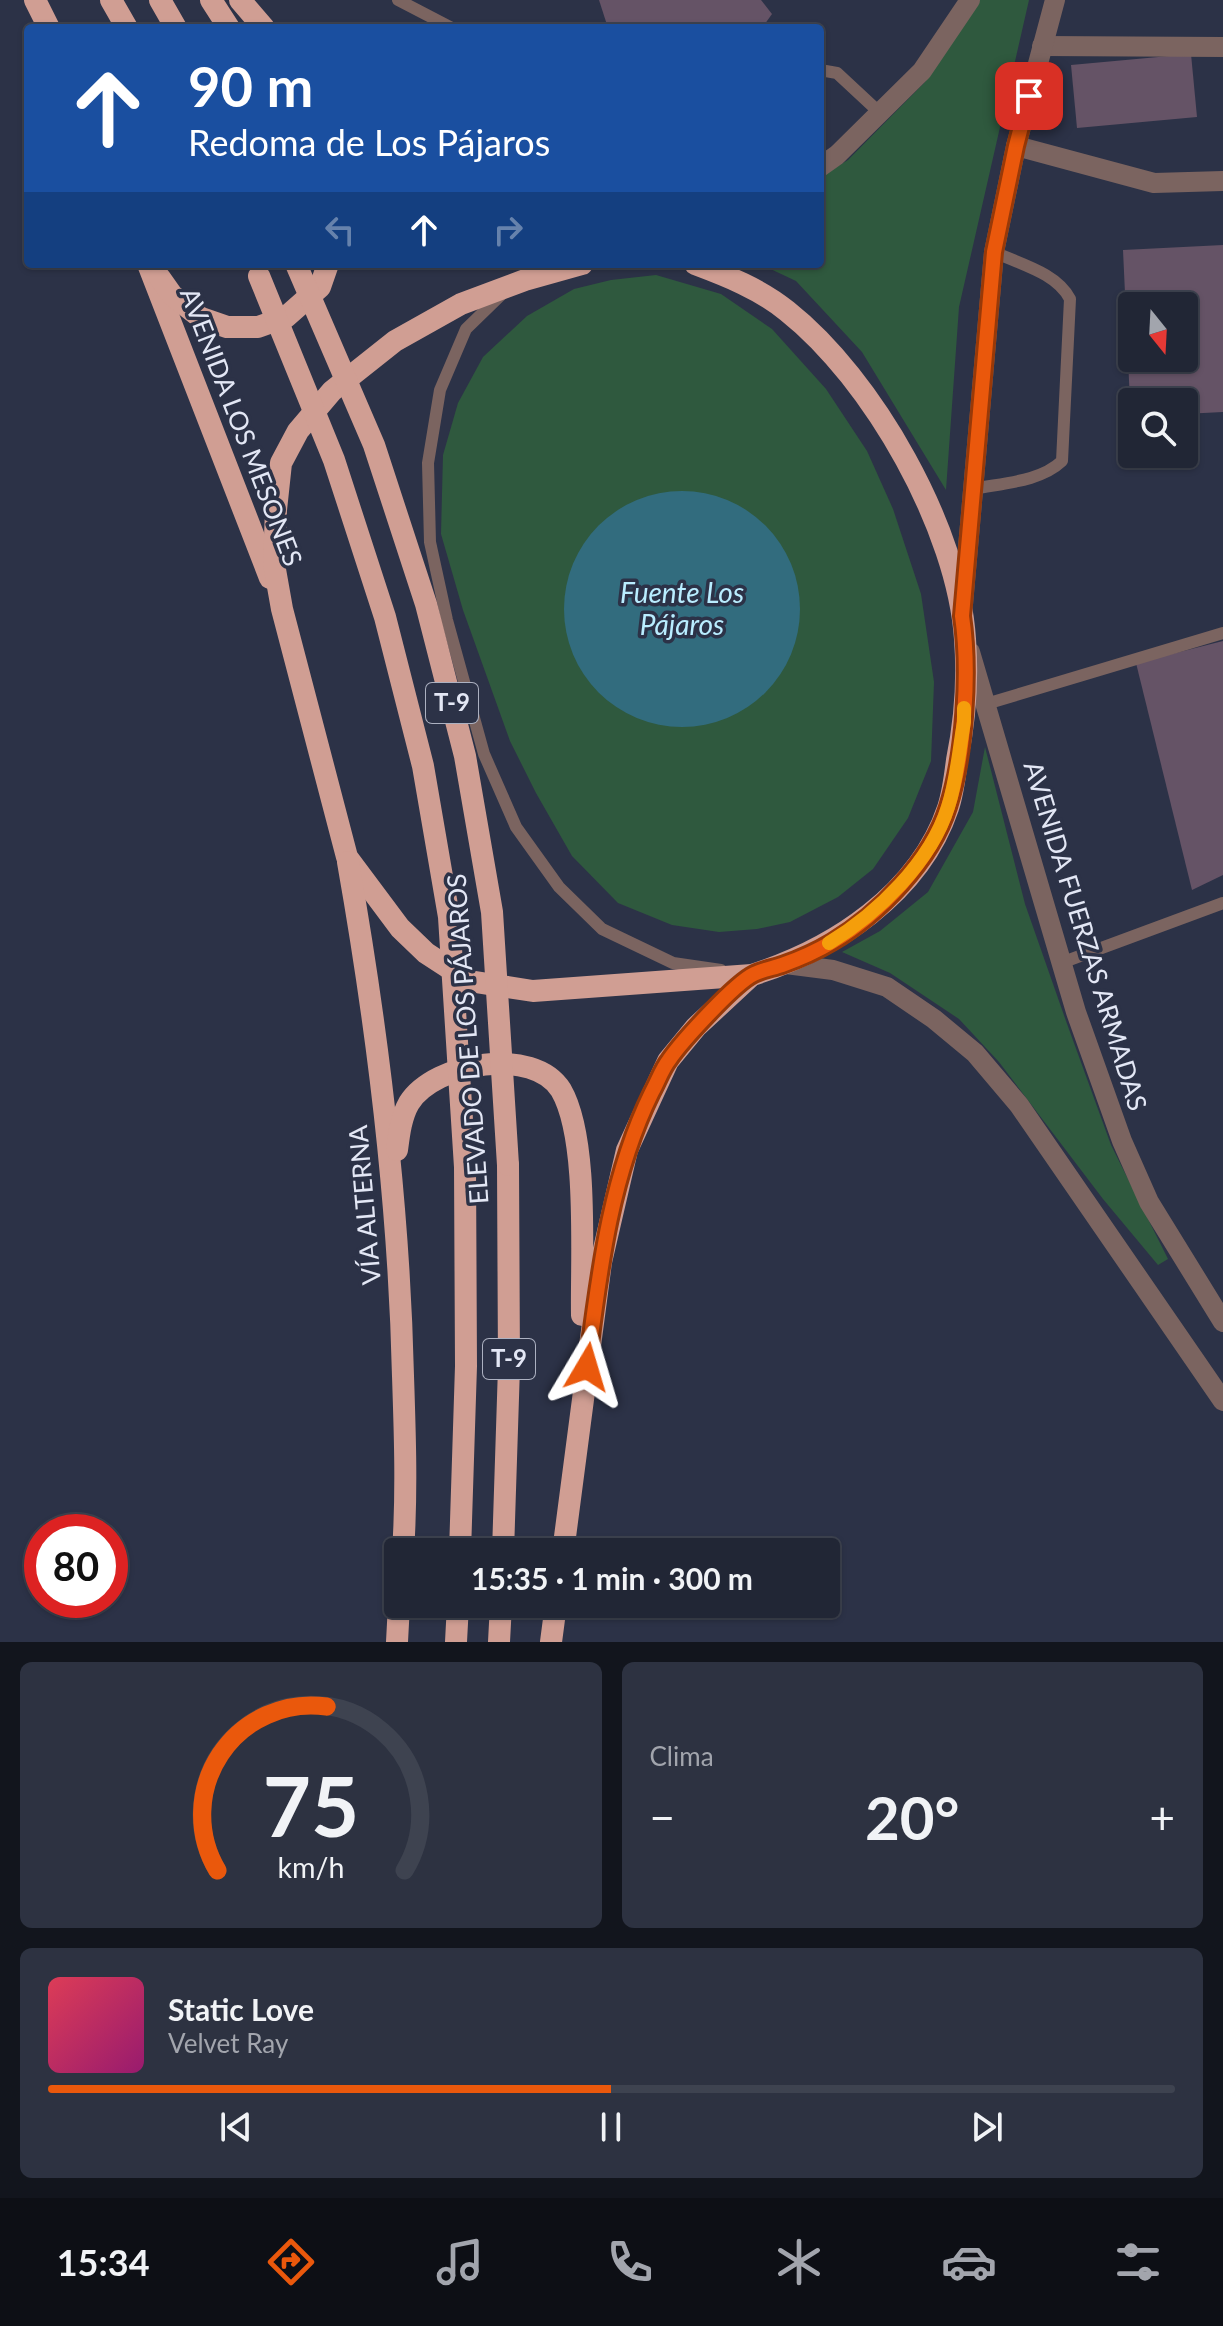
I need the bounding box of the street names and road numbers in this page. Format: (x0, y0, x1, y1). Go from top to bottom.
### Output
street label: AVENIDA LOS MESONES (174, 283, 310, 570)
road number: T-9 (426, 683, 478, 723)
street label: AVENIDA FUERZAS ARMADAS (1018, 757, 1154, 1114)
street label: ELEVADO DE LOS PÁJAROS (439, 873, 495, 1205)
street label: VÍA ALTERNA (341, 1124, 387, 1286)
road number: T-9 (483, 1339, 535, 1379)

